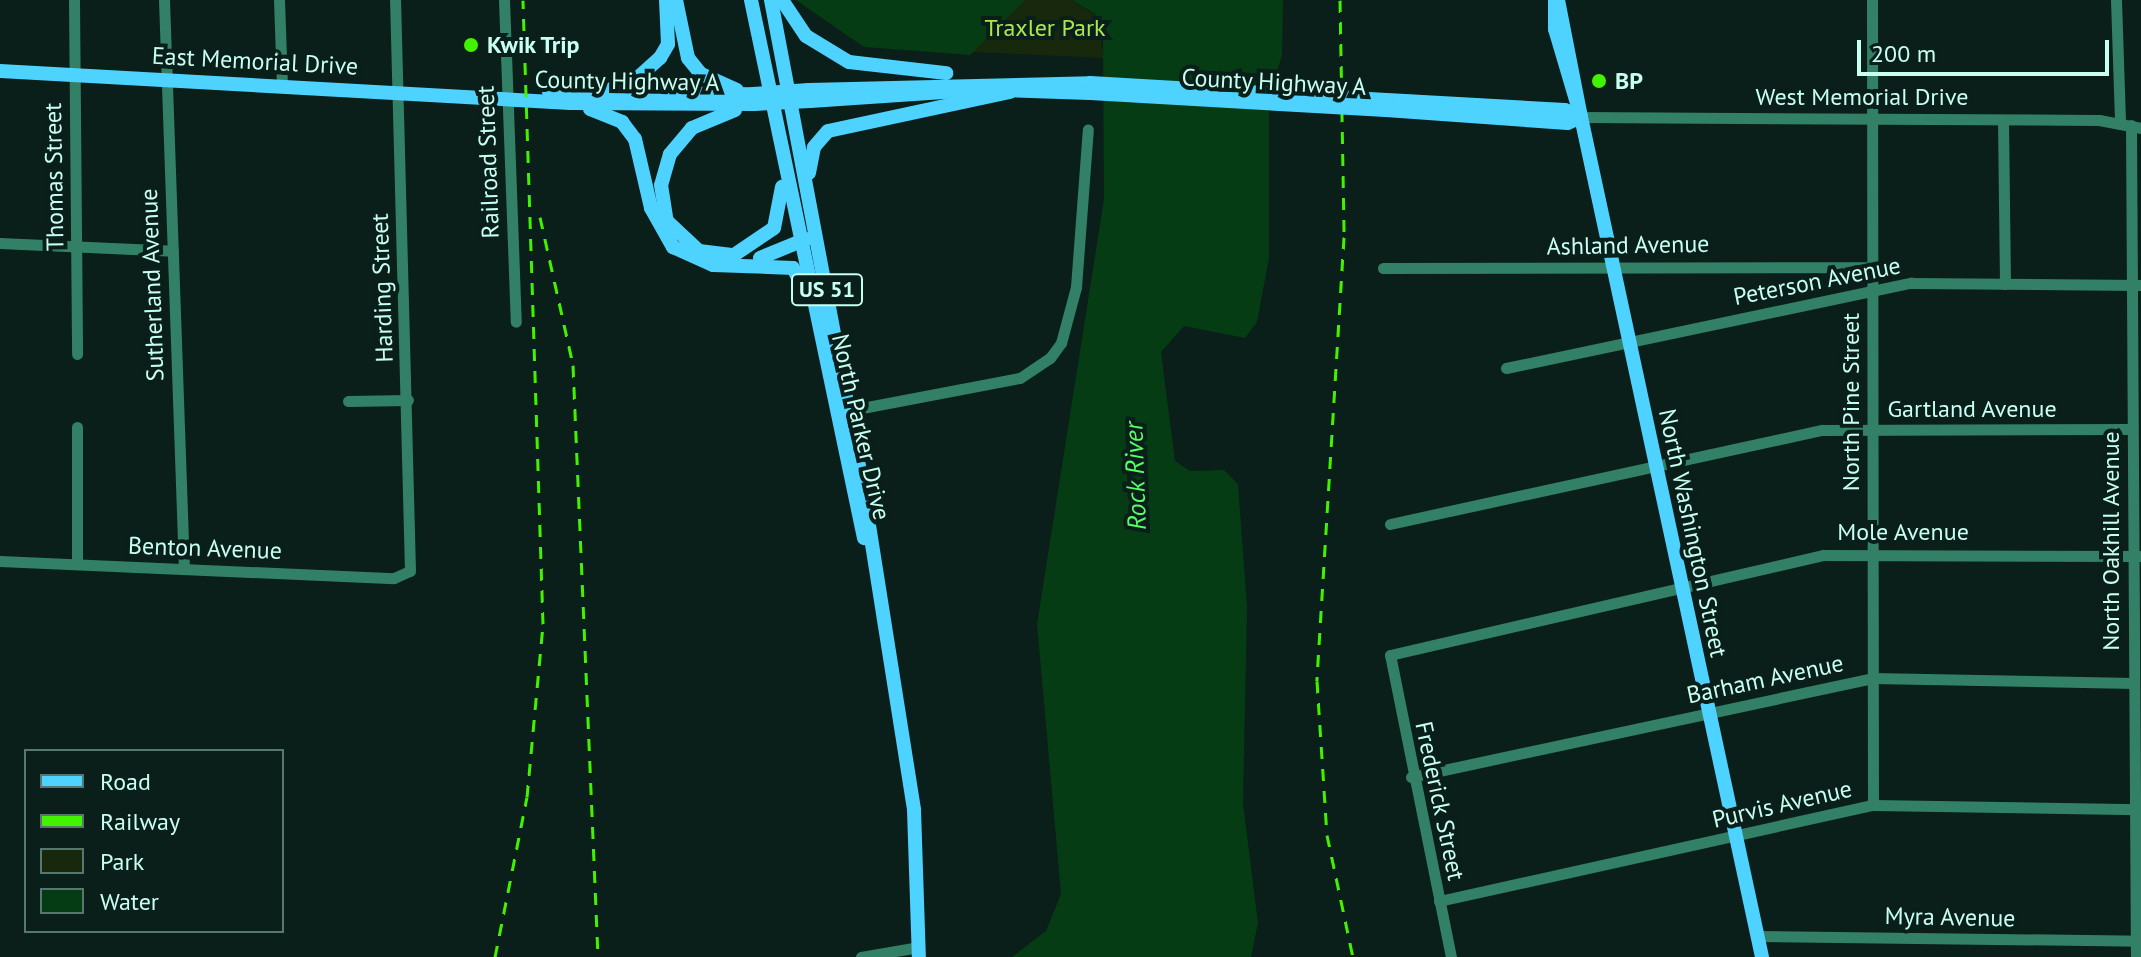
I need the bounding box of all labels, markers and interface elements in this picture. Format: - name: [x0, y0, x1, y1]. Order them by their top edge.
- park label: Traxler Park: [984, 14, 1106, 42]
- scale bar: [1861, 24, 2113, 74]
- place label: Kwik Trip: [487, 31, 581, 59]
- marker: Kwik Trip: [462, 36, 480, 54]
- text: 200 m: [1871, 38, 1936, 69]
- street label: East Memorial Drive: [151, 41, 359, 81]
- street label: County Highway A: [1180, 63, 1368, 101]
- street label: County Highway A: [533, 65, 721, 97]
- place label: BP: [1615, 67, 1643, 95]
- marker: BP: [1590, 72, 1608, 90]
- street label: West Memorial Drive: [1756, 83, 1968, 111]
- street label: Railroad Street: [471, 85, 505, 239]
- street label: Thomas Street: [38, 103, 70, 251]
- street label: Sutherland Avenue: [134, 188, 170, 382]
- street label: Harding Street: [365, 213, 399, 363]
- street label: Ashland Avenue: [1546, 229, 1710, 261]
- street label: Peterson Avenue: [1731, 251, 1903, 311]
- road number: US 51: [791, 272, 863, 308]
- street label: North Pine Street: [1837, 313, 1865, 491]
- street label: North Parker Drive: [826, 331, 896, 523]
- street label: Gartland Avenue: [1887, 395, 2057, 423]
- street label: North Washington Street: [1653, 406, 1733, 660]
- water label: Rock River: [1118, 421, 1152, 531]
- street label: North Oakhill Avenue: [2097, 431, 2125, 651]
- street label: Mole Avenue: [1837, 518, 1969, 546]
- street label: Benton Avenue: [127, 531, 283, 565]
- street label: Barham Avenue: [1684, 648, 1846, 710]
- street label: Frederick Street: [1409, 719, 1471, 883]
- legend: [24, 749, 284, 933]
- text: Road: [100, 766, 151, 797]
- street label: Purvis Avenue: [1709, 774, 1855, 834]
- text: Railway: [100, 806, 180, 837]
- text: Park: [100, 846, 144, 877]
- text: Water: [100, 886, 159, 917]
- street label: Myra Avenue: [1884, 901, 2016, 933]

